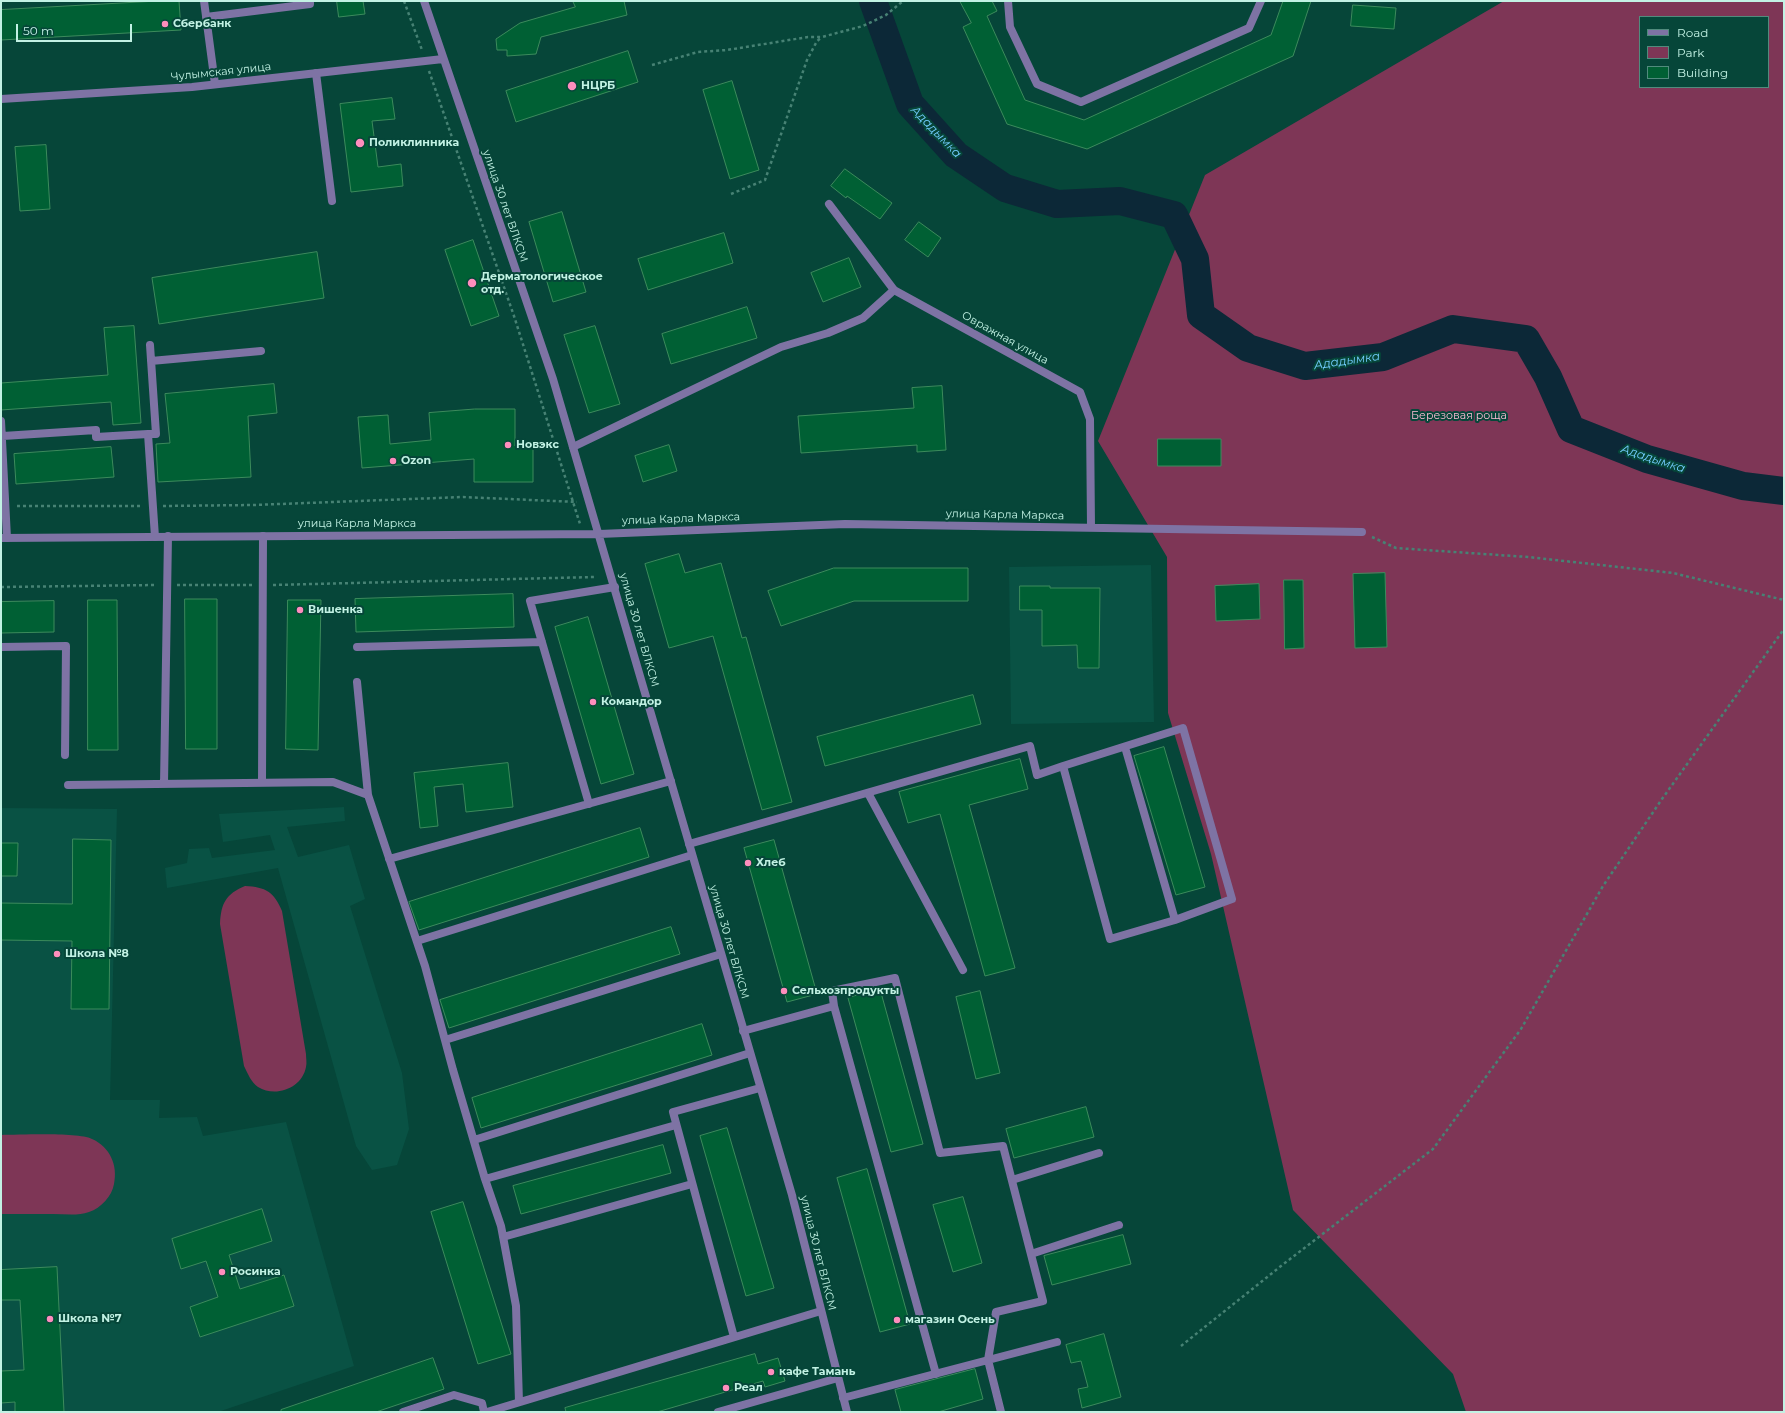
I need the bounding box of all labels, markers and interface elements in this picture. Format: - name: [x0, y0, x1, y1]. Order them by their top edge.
- scale bar: [18, 16, 134, 42]
- legend: [1639, 16, 1769, 88]
- place label: Сбербанк: [173, 17, 231, 31]
- marker: Сбербанк: [160, 19, 170, 29]
- text: 50 m: [23, 23, 54, 38]
- text: Road: [1677, 25, 1708, 40]
- text: Park: [1677, 45, 1704, 60]
- street label: Чулымская улица: [170, 60, 272, 84]
- text: Building: [1677, 65, 1728, 80]
- place label: НЦРБ: [581, 79, 615, 93]
- marker: НЦРБ: [566, 80, 578, 92]
- water label: Ададымка: [908, 103, 964, 161]
- place label: Поликлинника: [369, 136, 459, 150]
- marker: Поликлинника: [354, 137, 366, 149]
- street label: улица 30 лет ВЛКСМ: [480, 148, 530, 264]
- place label: Дерматологическое отд.: [481, 270, 603, 296]
- marker: Дерматологическое отд.: [466, 277, 478, 289]
- street label: Овражная улица: [959, 309, 1051, 367]
- water label: Ададымка: [1313, 349, 1381, 373]
- park label: Березовая роща: [1411, 409, 1507, 423]
- place label: Новэкс: [516, 438, 559, 452]
- marker: Новэкс: [503, 440, 513, 450]
- water label: Ададымка: [1619, 442, 1687, 476]
- place label: Ozon: [401, 454, 431, 468]
- marker: Ozon: [388, 456, 398, 466]
- street label: улица Карла Маркса: [946, 507, 1064, 523]
- street label: улица Карла Маркса: [622, 510, 740, 528]
- street label: улица Карла Маркса: [298, 517, 416, 531]
- street label: улица 30 лет ВЛКСМ: [616, 572, 662, 688]
- place label: Вишенка: [308, 603, 363, 617]
- marker: Вишенка: [295, 605, 305, 615]
- place label: Командор: [601, 695, 662, 709]
- marker: Командор: [588, 697, 598, 707]
- place label: Хлеб: [756, 856, 786, 870]
- marker: Хлеб: [743, 858, 753, 868]
- street label: улица 30 лет ВЛКСМ: [706, 884, 752, 1000]
- place label: Школа №8: [65, 947, 129, 961]
- marker: Школа №8: [52, 949, 62, 959]
- place label: Сельхозпродукты: [792, 984, 899, 998]
- marker: Сельхозпродукты: [779, 986, 789, 996]
- street label: улица 30 лет ВЛКСМ: [797, 1194, 839, 1312]
- place label: Росинка: [230, 1265, 281, 1279]
- marker: Росинка: [217, 1267, 227, 1277]
- place label: Школа №7: [58, 1312, 122, 1326]
- place label: магазин Осень: [905, 1313, 995, 1327]
- marker: Школа №7: [45, 1314, 55, 1324]
- marker: магазин Осень: [892, 1315, 902, 1325]
- place label: кафе Тамань: [779, 1365, 855, 1379]
- marker: кафе Тамань: [766, 1367, 776, 1377]
- place label: Реал: [734, 1381, 763, 1395]
- marker: Реал: [721, 1383, 731, 1393]

